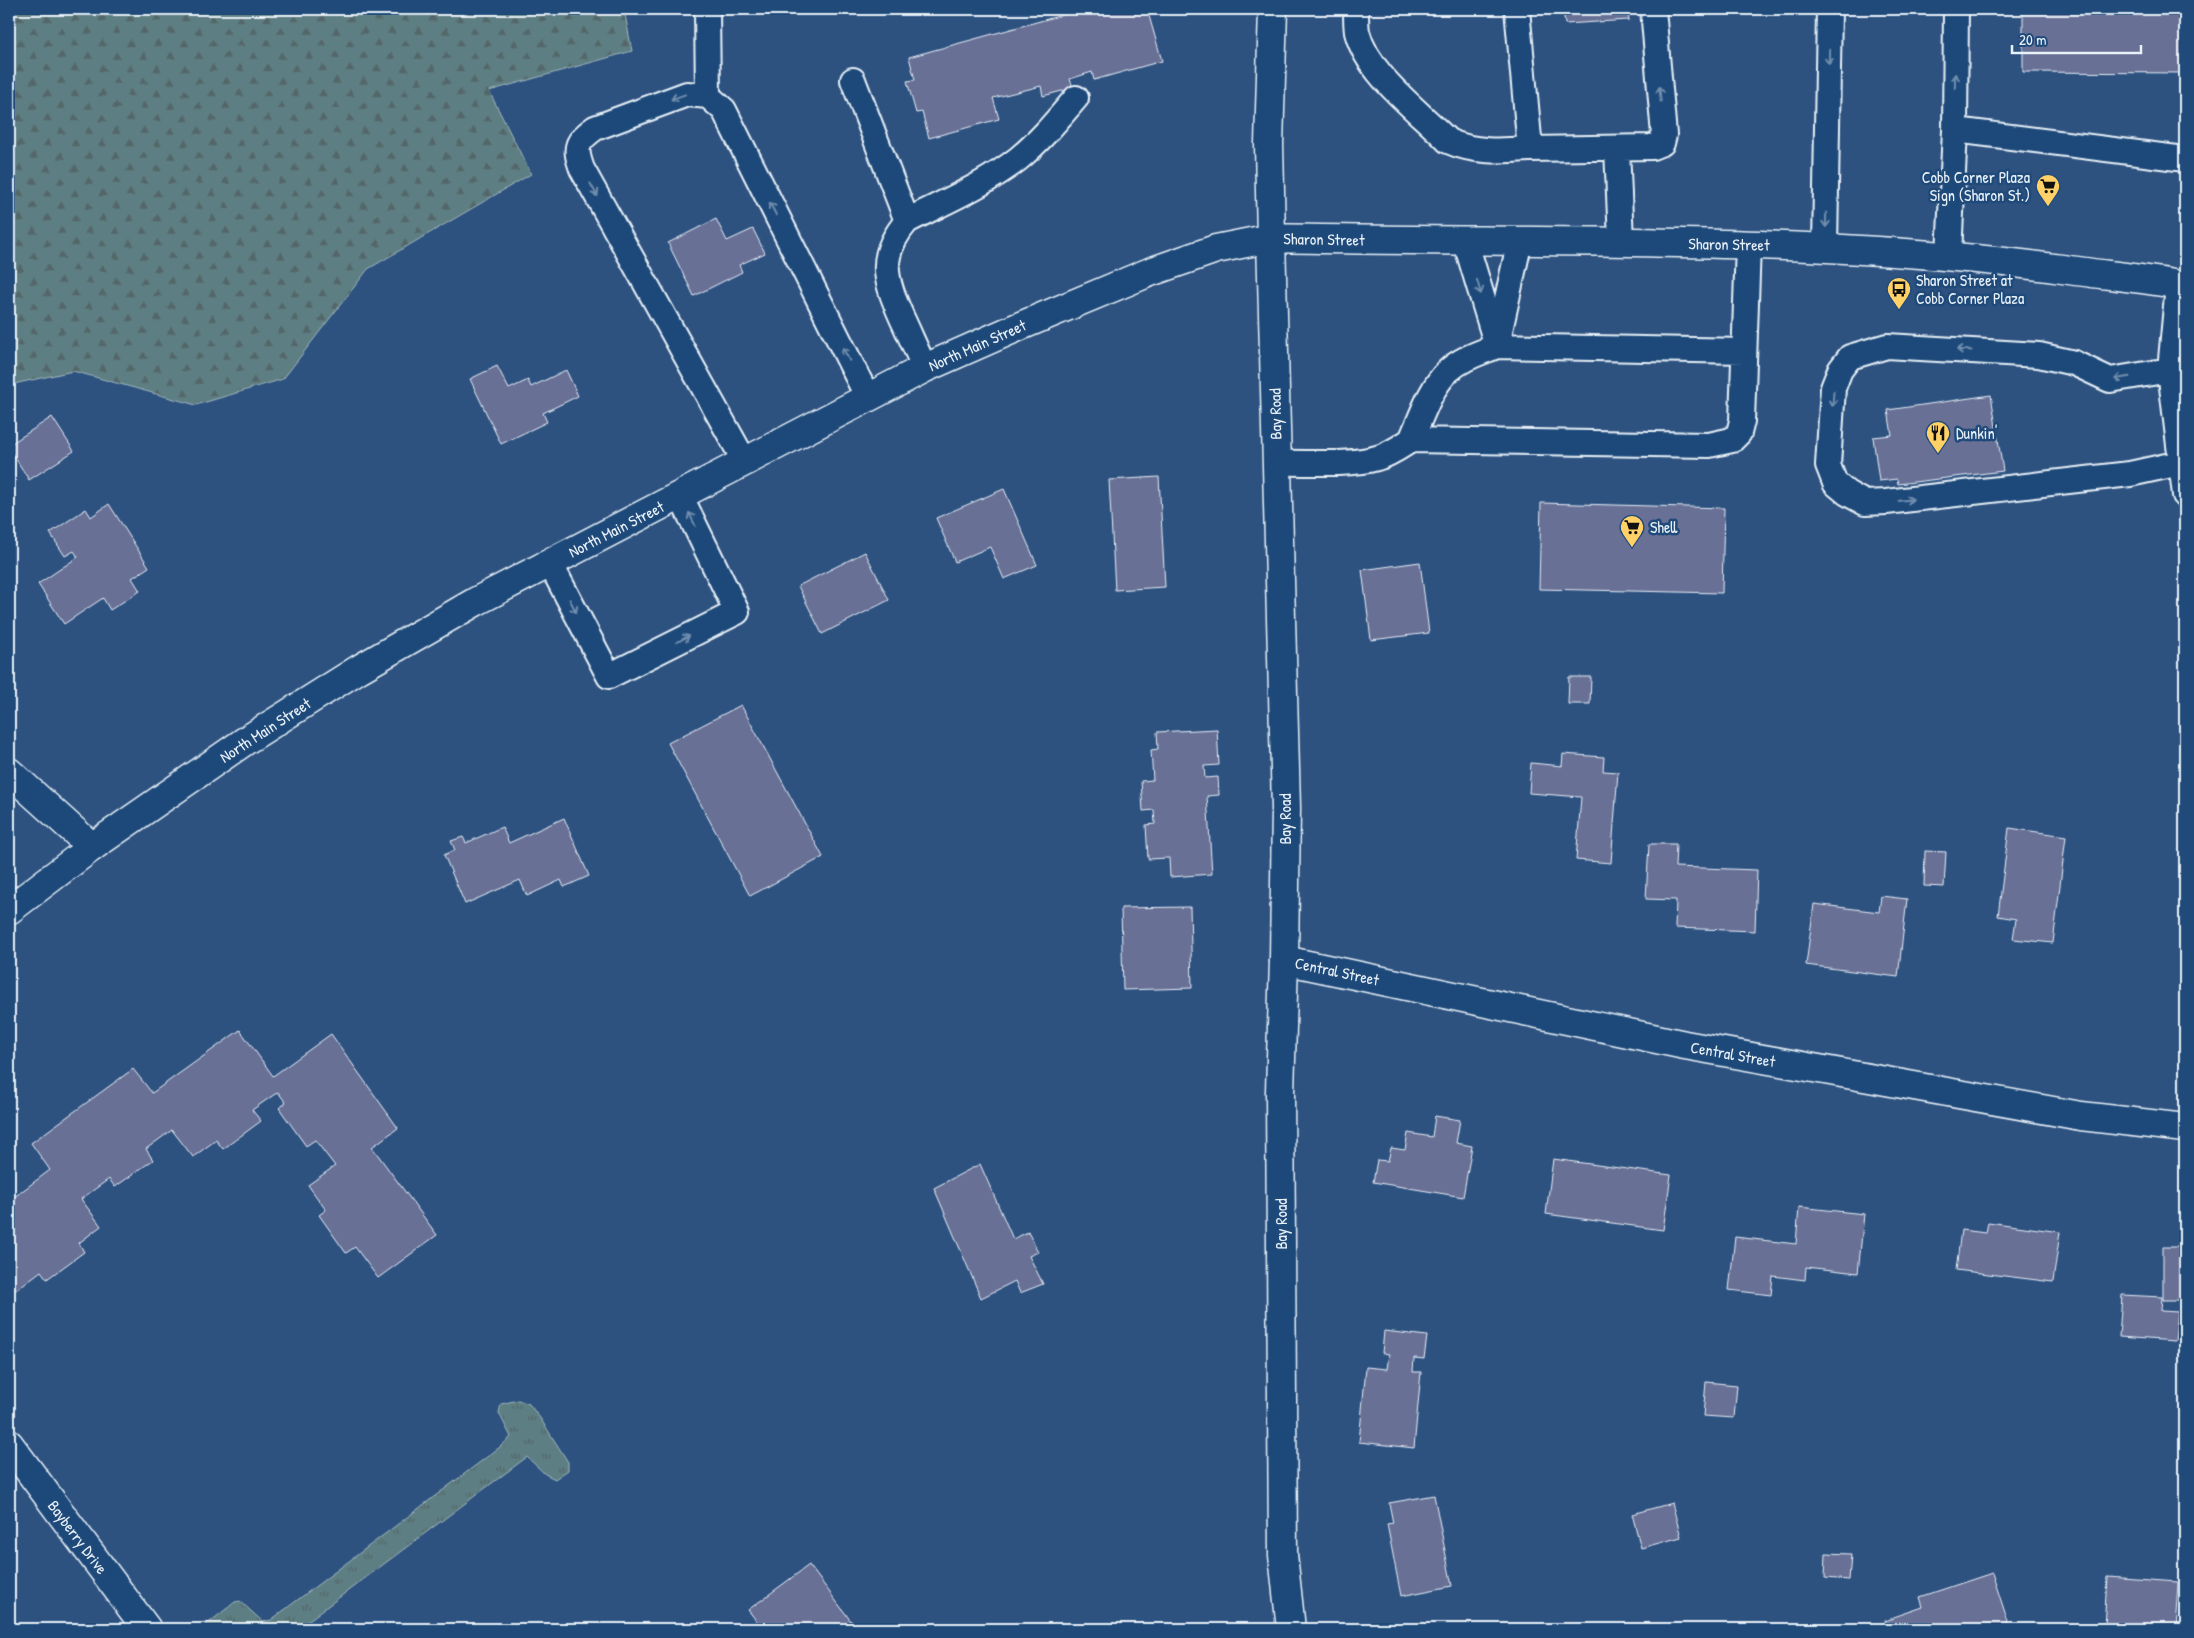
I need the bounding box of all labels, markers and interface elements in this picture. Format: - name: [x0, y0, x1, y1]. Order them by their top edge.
- scale bar: [2012, 22, 2140, 54]
- text: 20 m: [2019, 29, 2046, 50]
- one-way arrow: [1824, 49, 1833, 65]
- one-way arrow: [1950, 74, 1960, 90]
- one-way arrow: [1656, 87, 1665, 103]
- one-way arrow: [671, 93, 687, 102]
- place label: Cobb Corner Plaza Sign (Sharon St.): [1922, 166, 2030, 206]
- supermarket icon: Cobb Corner Plaza Sign (Sharon St.): [2035, 173, 2061, 207]
- one-way arrow: [589, 182, 599, 196]
- one-way arrow: [768, 202, 777, 217]
- one-way arrow: [1821, 212, 1831, 228]
- street label: Sharon Street: [1283, 227, 1365, 251]
- street label: Sharon Street: [1688, 232, 1770, 256]
- place label: Sharon Street at Cobb Corner Plaza: [1916, 269, 2024, 309]
- bus stop icon: Sharon Street at Cobb Corner Plaza: [1886, 276, 1912, 310]
- one-way arrow: [1475, 278, 1485, 294]
- street label: North Main Street: [925, 313, 1030, 376]
- one-way arrow: [1956, 346, 1972, 355]
- one-way arrow: [841, 347, 851, 362]
- one-way arrow: [2114, 373, 2130, 383]
- street label: Bay Road: [1264, 388, 1286, 440]
- one-way arrow: [1828, 391, 1837, 407]
- restaurant icon: Dunkin': [1925, 420, 1951, 454]
- place label: Dunkin': [1956, 422, 1997, 444]
- street label: North Main Street: [564, 495, 668, 563]
- one-way arrow: [1897, 495, 1913, 505]
- one-way arrow: [687, 512, 696, 527]
- supermarket icon: Shell: [1619, 514, 1645, 548]
- place label: Shell: [1650, 516, 1677, 538]
- one-way arrow: [569, 598, 578, 613]
- one-way arrow: [676, 634, 691, 644]
- street label: North Main Street: [215, 692, 315, 768]
- street label: Bay Road: [1274, 793, 1296, 845]
- street label: Central Street: [1293, 951, 1382, 991]
- street label: Central Street: [1689, 1036, 1777, 1072]
- street label: Bay Road: [1270, 1198, 1292, 1250]
- street label: Bayberry Drive: [43, 1496, 113, 1579]

